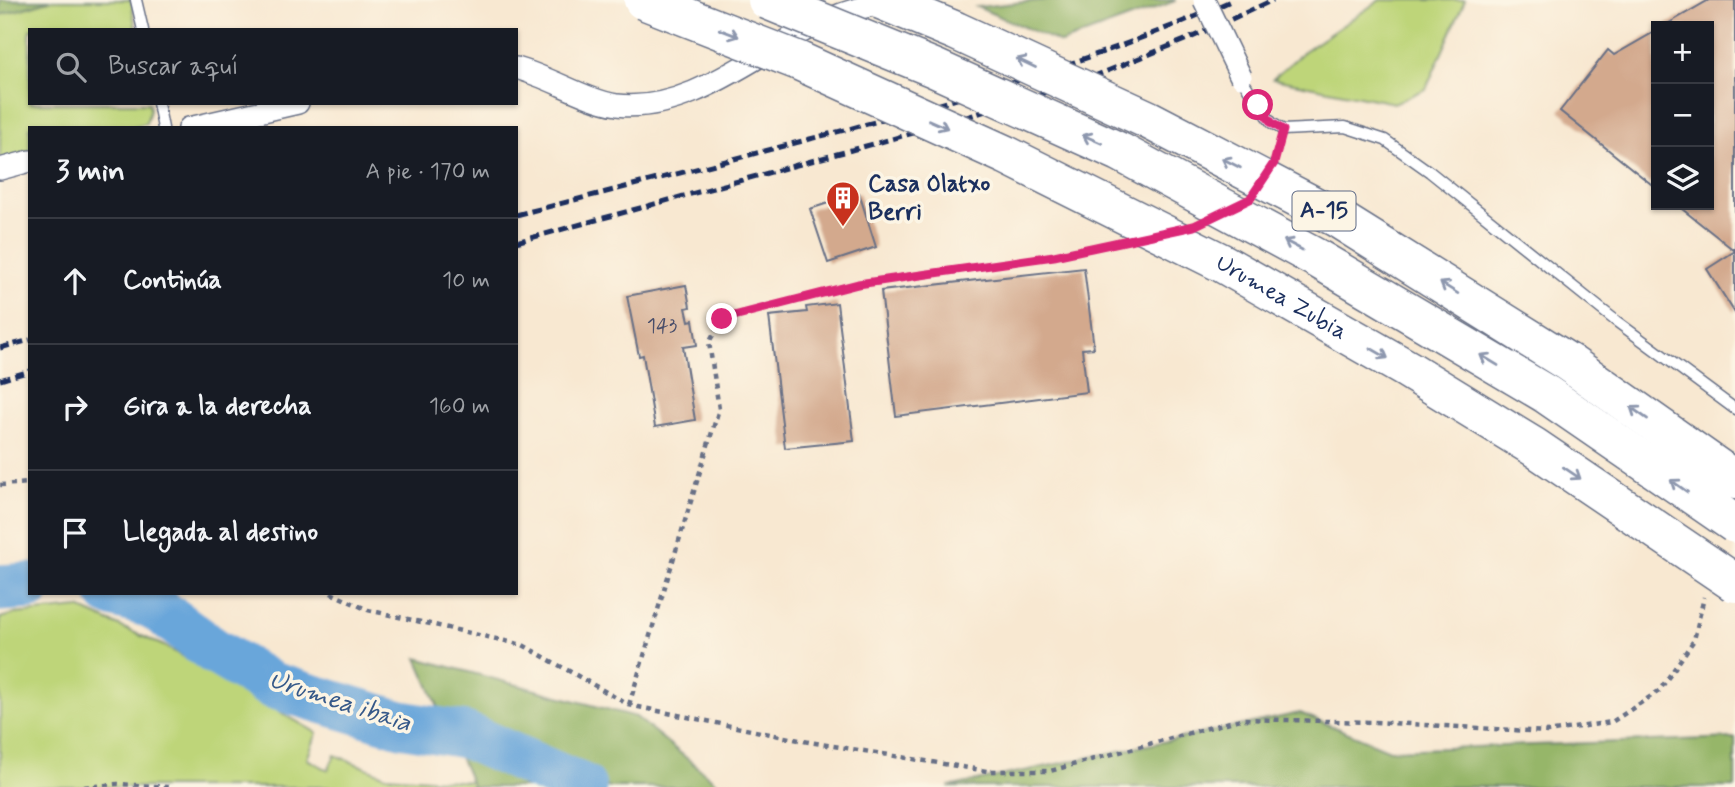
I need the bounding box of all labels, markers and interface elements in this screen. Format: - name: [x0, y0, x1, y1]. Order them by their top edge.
- map controls: [1651, 21, 1714, 210]
- button: +: [1651, 21, 1714, 84]
- search box: [28, 28, 518, 105]
- one-way arrow: [718, 28, 739, 41]
- icon: search: [52, 48, 90, 86]
- text: Buscar aquí: [108, 50, 239, 84]
- one-way arrow: [1016, 56, 1037, 70]
- button: −: [1651, 84, 1714, 147]
- route start: [1242, 89, 1273, 120]
- one-way arrow: [927, 118, 948, 131]
- one-way arrow: [1082, 132, 1103, 145]
- button: layers: [1651, 147, 1714, 210]
- text: 3 min: [56, 152, 125, 191]
- one-way arrow: [1221, 155, 1241, 169]
- text: A pie · 170 m: [365, 157, 490, 187]
- place label: Casa Olatxo Berri: [868, 169, 991, 228]
- building icon: Casa Olatxo Berri: [824, 179, 862, 228]
- road number: A-15: [1292, 192, 1356, 230]
- one-way arrow: [1283, 238, 1304, 251]
- street label: Urumea Zubia: [1210, 247, 1353, 347]
- icon: ahead: [56, 262, 94, 300]
- text: Continúa: [123, 264, 222, 298]
- text: 10 m: [442, 266, 490, 296]
- one-way arrow: [1439, 281, 1459, 295]
- route end: [706, 303, 737, 334]
- house number: 143: [647, 312, 678, 340]
- one-way arrow: [1368, 346, 1388, 360]
- one-way arrow: [1479, 353, 1499, 367]
- icon: right: [56, 388, 94, 426]
- text: Gira a la derecha: [123, 390, 312, 424]
- text: 160 m: [429, 392, 490, 422]
- one-way arrow: [1630, 406, 1649, 420]
- one-way arrow: [1562, 465, 1581, 480]
- one-way arrow: [1670, 479, 1689, 493]
- icon: arrive: [56, 514, 94, 552]
- text: Llegada al destino: [123, 516, 318, 550]
- water label: Urumea ibaia: [265, 663, 415, 741]

